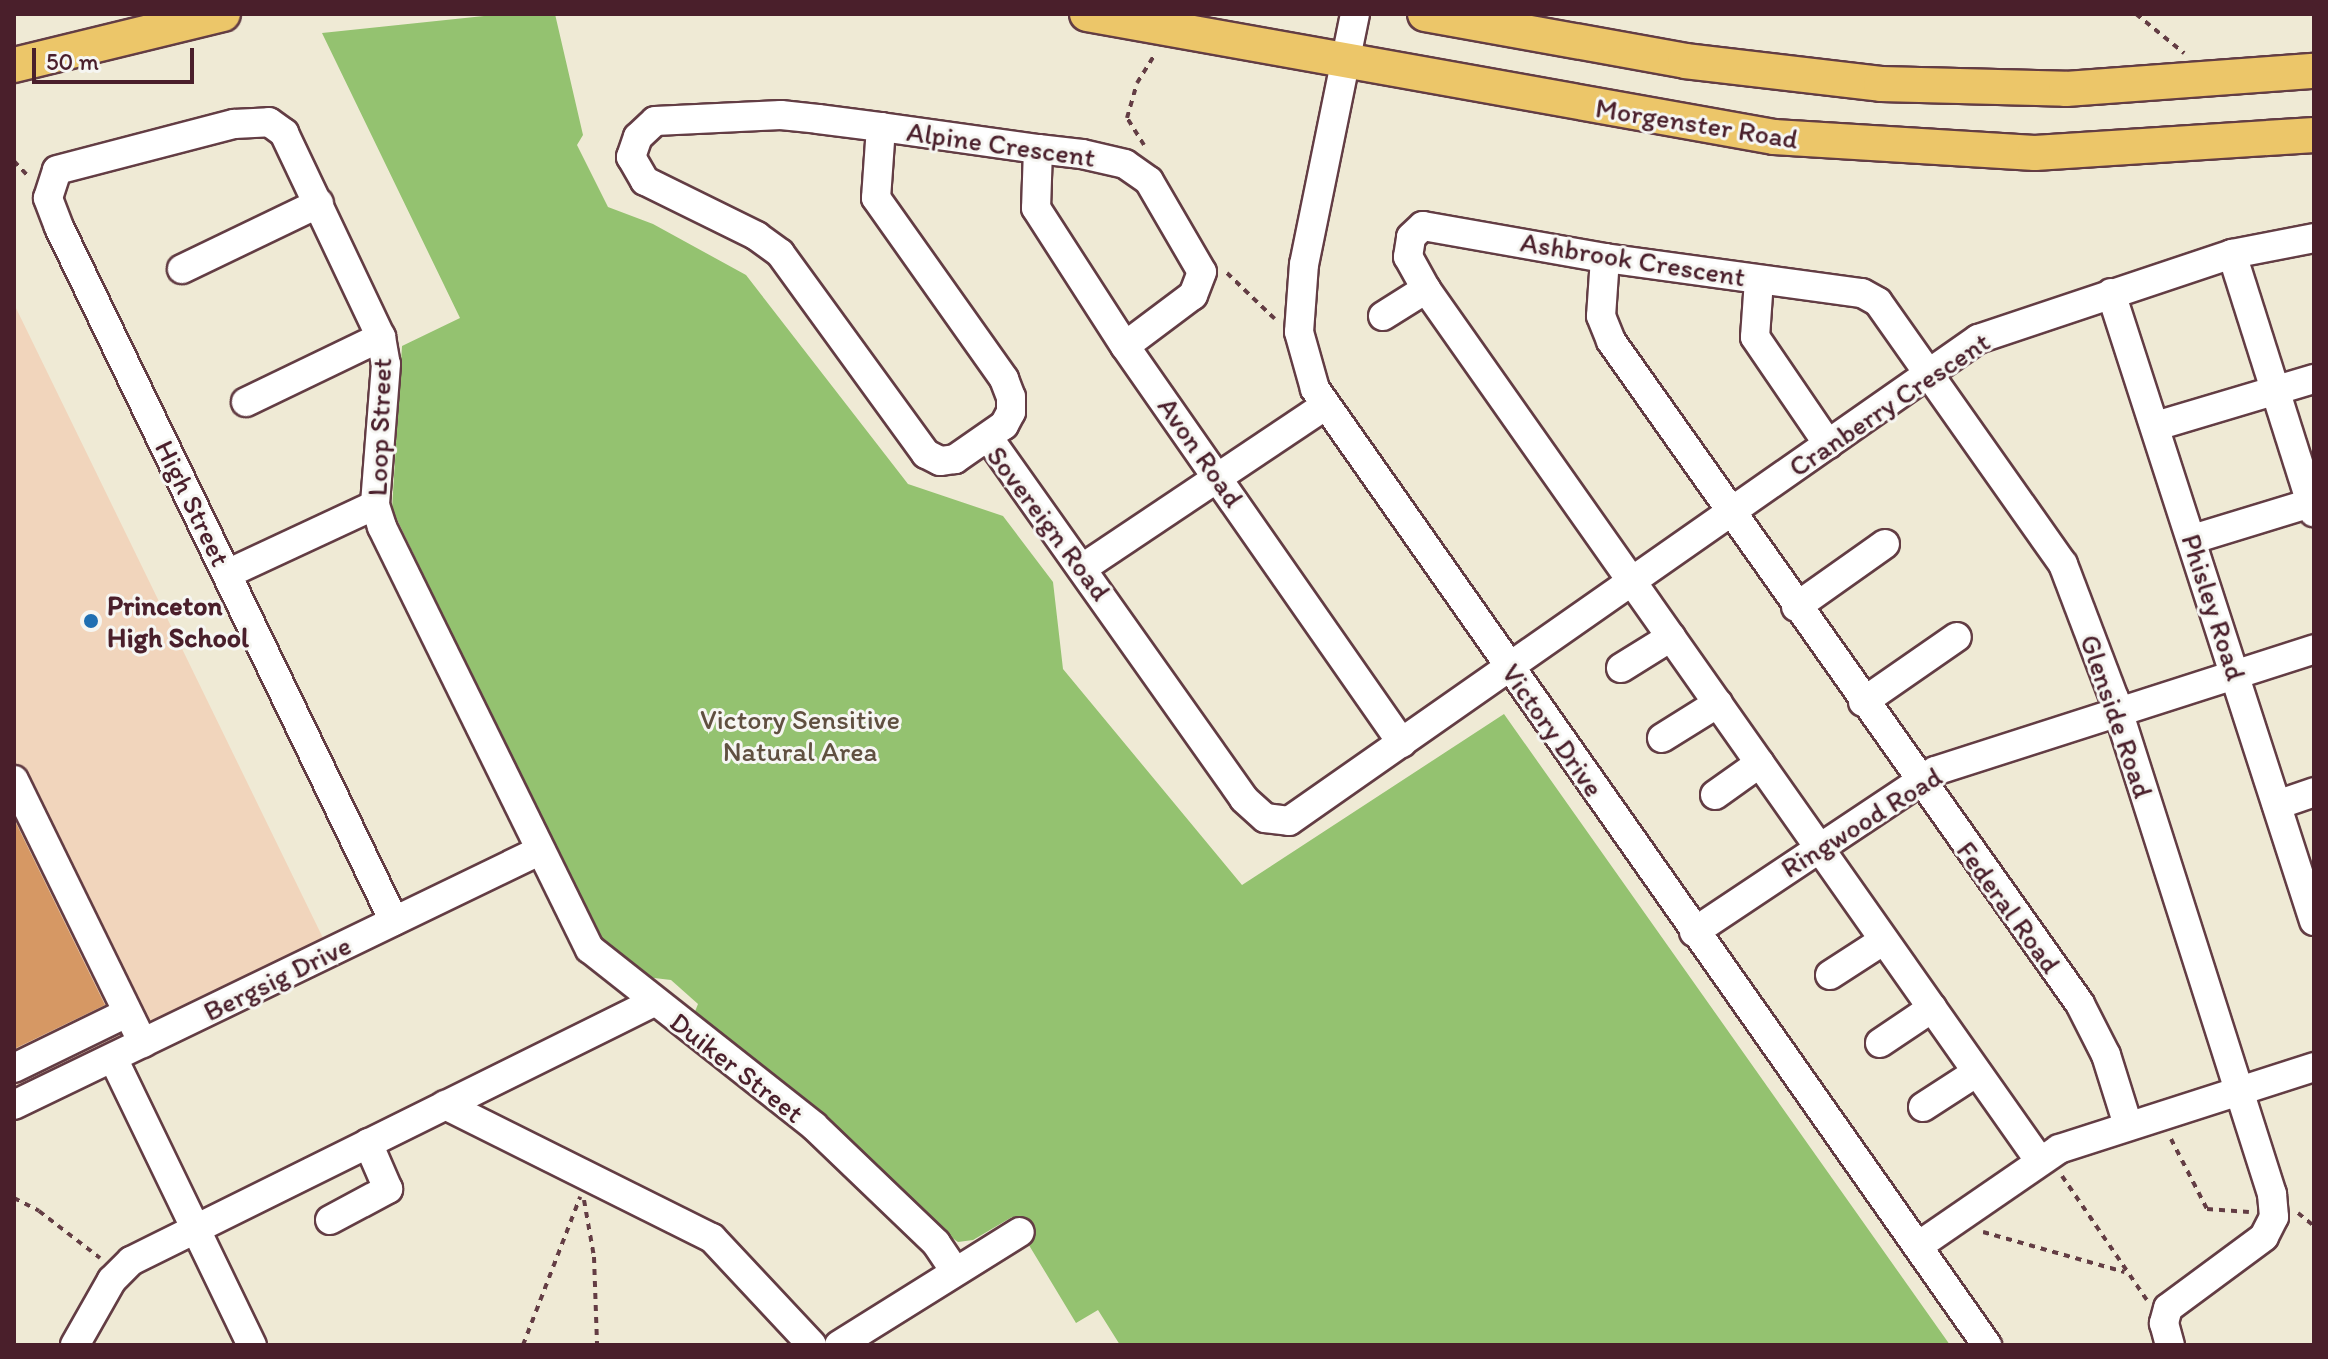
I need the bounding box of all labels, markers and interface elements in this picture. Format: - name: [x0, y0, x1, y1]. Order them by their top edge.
- scale bar: [36, 32, 198, 82]
- text: 50 m: [46, 47, 99, 76]
- street label: Morgenster Road: [1593, 90, 1801, 156]
- street label: Alpine Crescent: [905, 114, 1097, 174]
- street label: Ashbrook Crescent: [1518, 225, 1748, 293]
- street label: Cranberry Crescent: [1782, 324, 1996, 484]
- street label: Loop Street: [360, 358, 398, 496]
- street label: Avon Road: [1151, 391, 1251, 513]
- street label: High Street: [148, 435, 238, 571]
- street label: Sovereign Road: [980, 439, 1118, 607]
- street label: Phisley Road: [2175, 530, 2253, 684]
- place label: Princeton High School: [107, 588, 248, 654]
- marker: Princeton High School: [82, 612, 100, 630]
- street label: Glenside Road: [2073, 630, 2161, 802]
- street label: Victory Drive: [1495, 657, 1611, 803]
- park label: Victory Sensitive Natural Area: [700, 702, 900, 768]
- street label: Ringwood Road: [1774, 759, 1948, 885]
- street label: Federal Road: [1950, 834, 2068, 980]
- street label: Bergsig Drive: [198, 928, 356, 1028]
- street label: Duiker Street: [664, 1005, 810, 1129]

